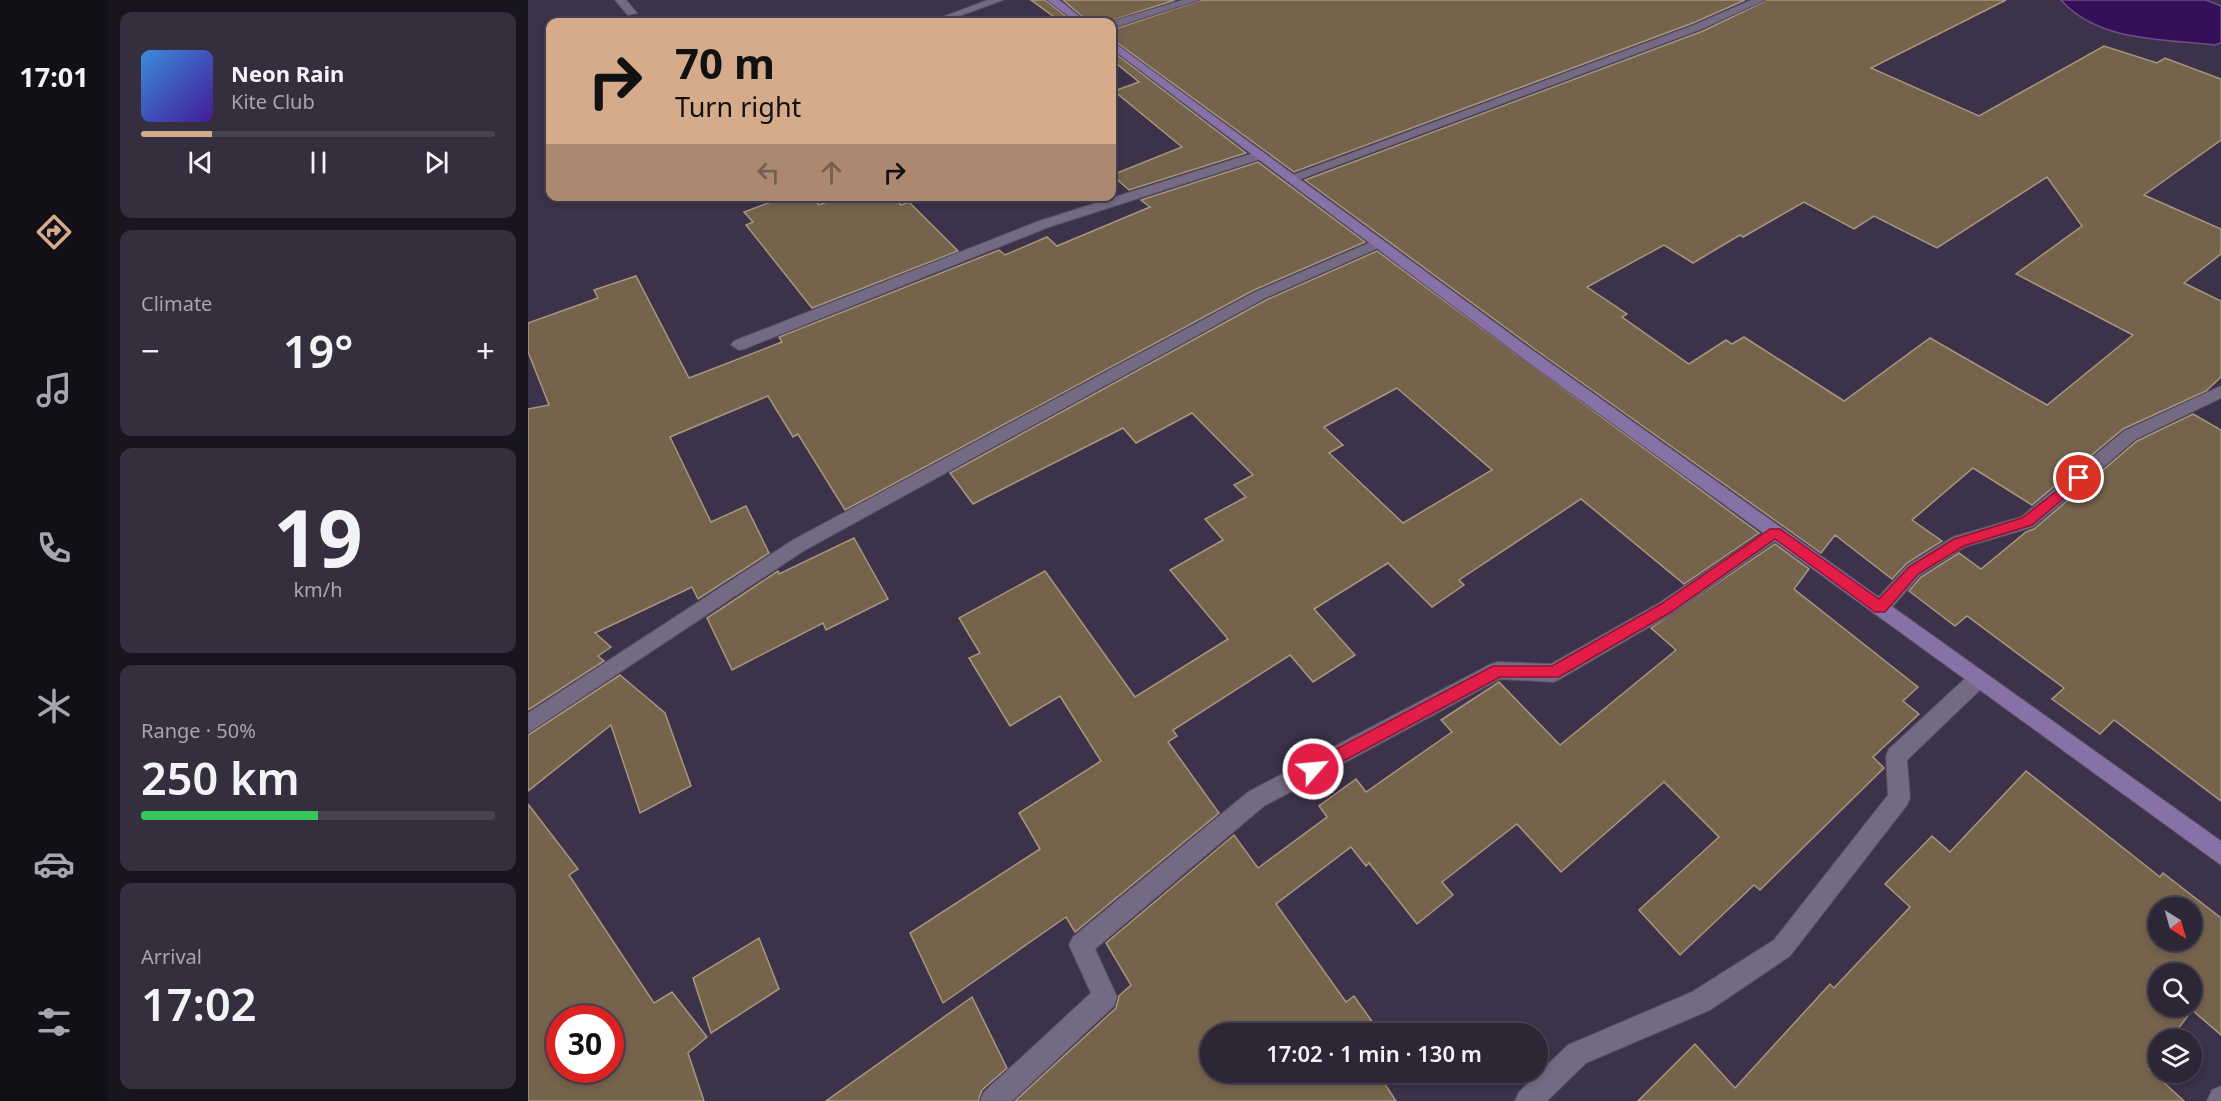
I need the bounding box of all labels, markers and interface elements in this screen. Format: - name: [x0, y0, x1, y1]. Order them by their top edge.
- text: 70 m: [675, 34, 775, 91]
- icon: right: [576, 42, 654, 120]
- text: 17:01: [19, 58, 89, 95]
- text: Neon Rain: [231, 58, 344, 88]
- text: Kite Club: [231, 88, 315, 115]
- text: Turn right: [675, 88, 801, 125]
- icon: previous: [184, 146, 217, 179]
- icon: pause: [302, 146, 335, 179]
- icon: next: [420, 146, 453, 179]
- icon: left: [752, 156, 785, 189]
- icon: ahead: [815, 156, 848, 189]
- icon: right: [878, 156, 911, 189]
- icon: directions: [33, 211, 75, 253]
- text: Climate: [141, 290, 212, 317]
- text: 19°: [283, 320, 353, 381]
- text: −: [141, 328, 160, 373]
- text: +: [476, 328, 495, 373]
- icon: music: [33, 369, 75, 411]
- pin: [2053, 452, 2104, 503]
- icon: arrive: [2062, 461, 2095, 494]
- text: 19: [273, 484, 363, 590]
- icon: phone: [33, 527, 75, 569]
- text: km/h: [293, 576, 343, 603]
- icon: climate: [33, 685, 75, 727]
- text: Range · 50%: [141, 717, 256, 744]
- position arrow: [1281, 737, 1345, 801]
- text: 250 km: [141, 747, 300, 808]
- icon: car: [33, 843, 75, 885]
- north arrow: [2148, 897, 2202, 951]
- map controls: [2148, 897, 2202, 1083]
- text: Arrival: [141, 943, 202, 970]
- button: search: [2148, 963, 2202, 1017]
- text: 17:02: [141, 973, 256, 1034]
- icon: filters: [33, 1001, 75, 1043]
- speed limit sign: 30: [546, 1005, 624, 1083]
- button: layers: [2148, 1029, 2202, 1083]
- text: 17:02 · 1 min · 130 m: [1266, 1038, 1482, 1068]

